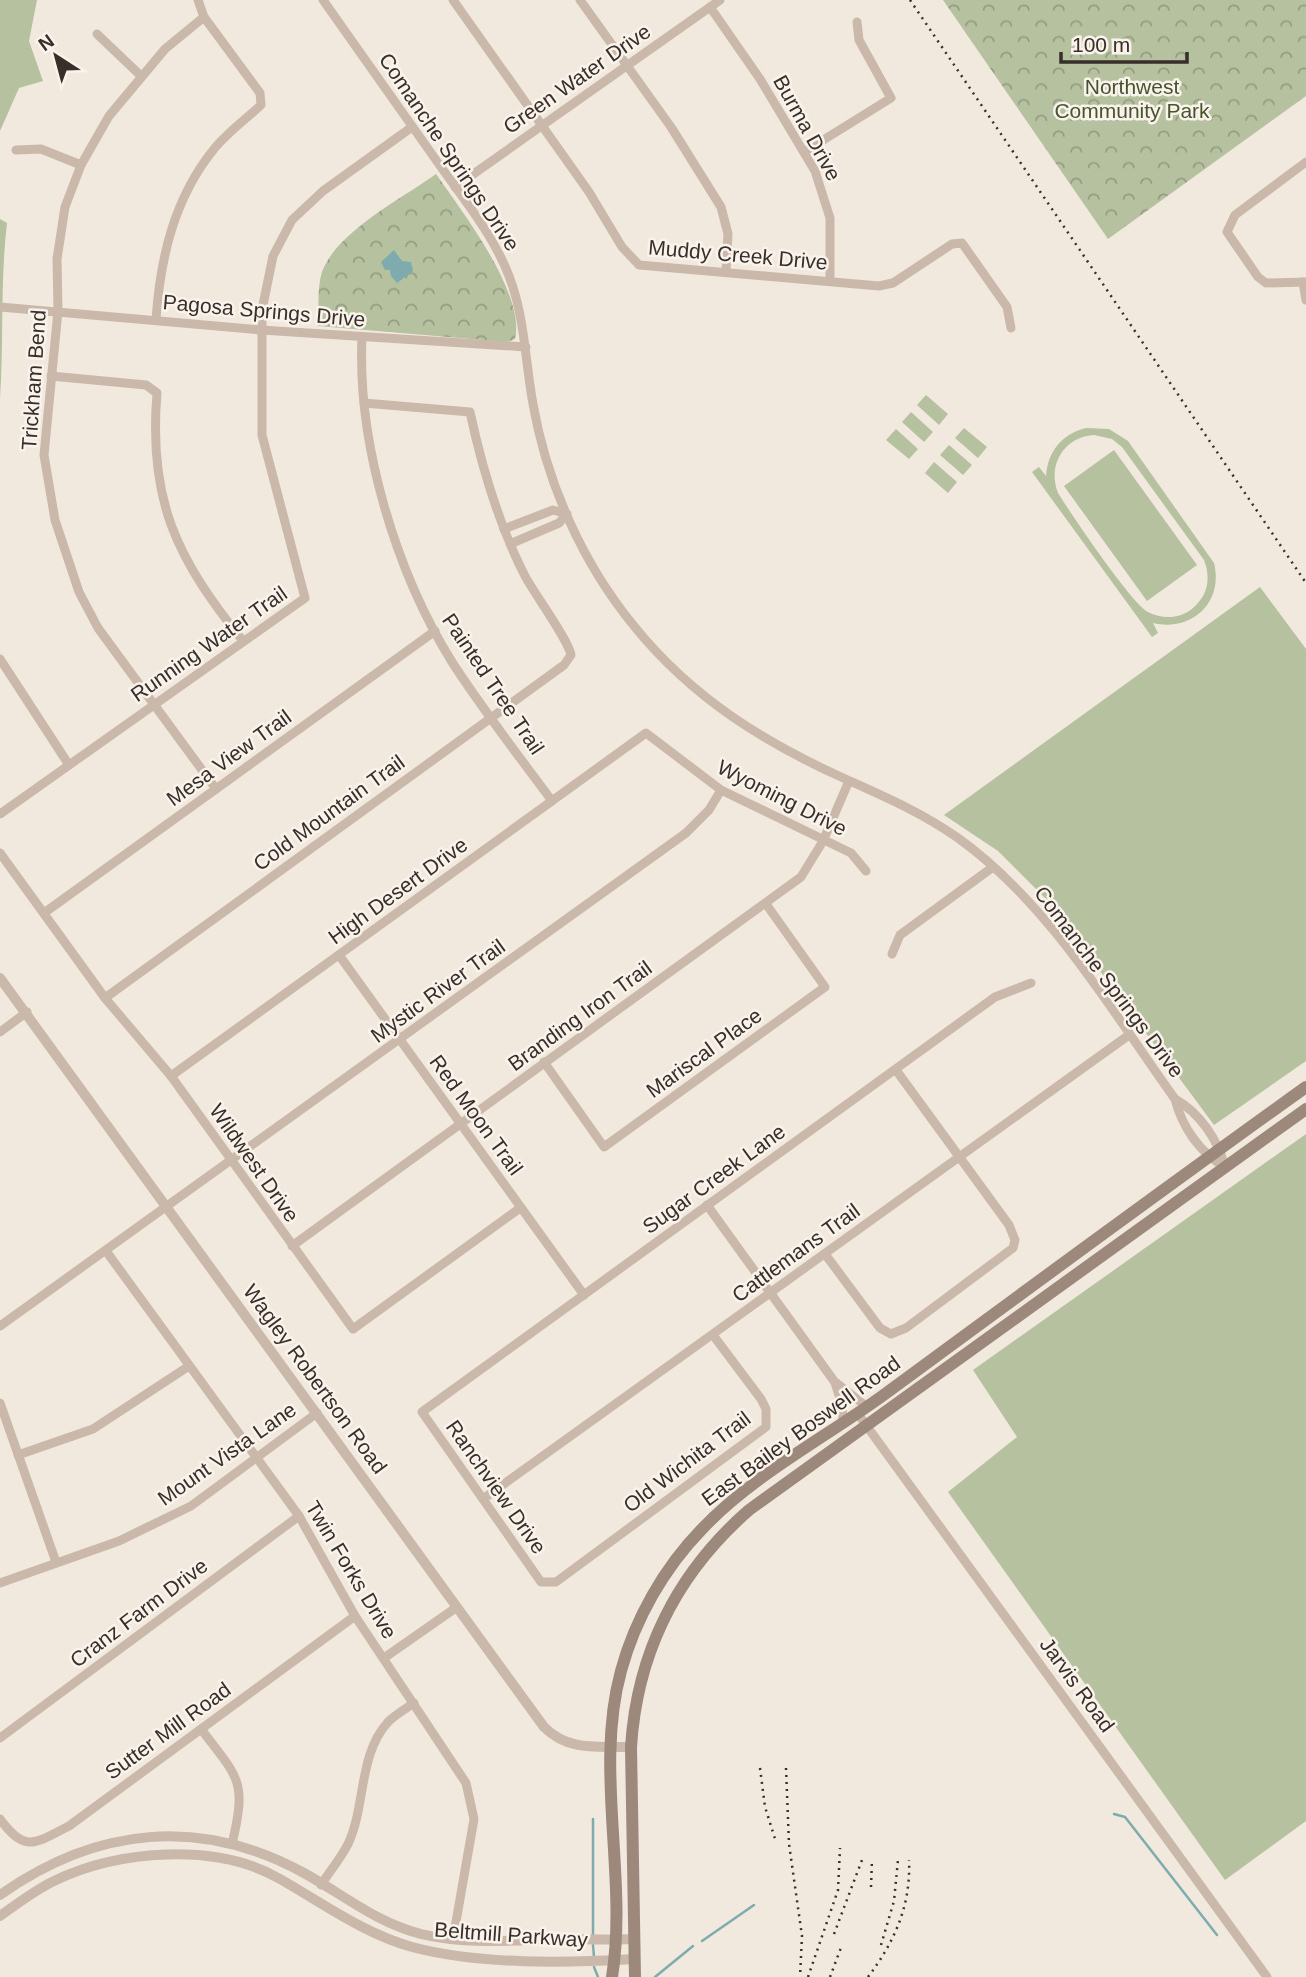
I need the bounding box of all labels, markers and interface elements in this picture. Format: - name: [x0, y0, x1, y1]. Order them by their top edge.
- street label: Green Water Drive: [499, 19, 655, 138]
- north arrow: [21, 21, 91, 91]
- scale bar: [1061, 21, 1187, 65]
- text: N: [35, 30, 58, 55]
- text: 100 m: [1072, 33, 1130, 56]
- street label: Comanche Springs Drive: [375, 49, 524, 255]
- street label: Burma Drive: [769, 71, 846, 184]
- park label: Northwest Community Park: [1054, 75, 1210, 122]
- street label: Muddy Creek Drive: [648, 235, 829, 274]
- street label: Pagosa Springs Drive: [162, 290, 366, 331]
- street label: Trickham Bend: [17, 309, 50, 451]
- street label: Running Water Trail: [126, 581, 291, 706]
- street label: Painted Tree Trail: [438, 609, 549, 758]
- street label: Mesa View Trail: [162, 705, 295, 810]
- street label: Cold Mountain Trail: [249, 750, 409, 875]
- street label: Wyoming Drive: [714, 755, 851, 840]
- street label: High Desert Drive: [324, 833, 472, 949]
- street label: Comanche Springs Drive: [1030, 882, 1189, 1082]
- street label: Mystic River Trail: [366, 934, 509, 1047]
- street label: Branding Iron Trail: [504, 956, 656, 1075]
- street label: Mariscal Place: [642, 1003, 766, 1102]
- street label: Red Moon Trail: [425, 1050, 528, 1179]
- street label: Wildwest Drive: [205, 1099, 304, 1226]
- street label: Sugar Creek Lane: [638, 1119, 789, 1238]
- street label: Cattlemans Trail: [728, 1199, 864, 1306]
- street label: Wagley Robertson Road: [239, 1280, 392, 1478]
- street label: East Bailey Boswell Road: [697, 1351, 904, 1510]
- street label: Mount Vista Lane: [153, 1397, 300, 1510]
- street label: Old Wichita Trail: [619, 1406, 755, 1517]
- street label: Ranchview Drive: [442, 1416, 551, 1558]
- street label: Twin Forks Drive: [301, 1497, 402, 1643]
- street label: Cranz Farm Drive: [66, 1554, 212, 1672]
- street label: Jarvis Road: [1036, 1633, 1119, 1736]
- street label: Sutter Mill Road: [101, 1677, 235, 1784]
- street label: Beltmill Parkway: [433, 1918, 589, 1951]

